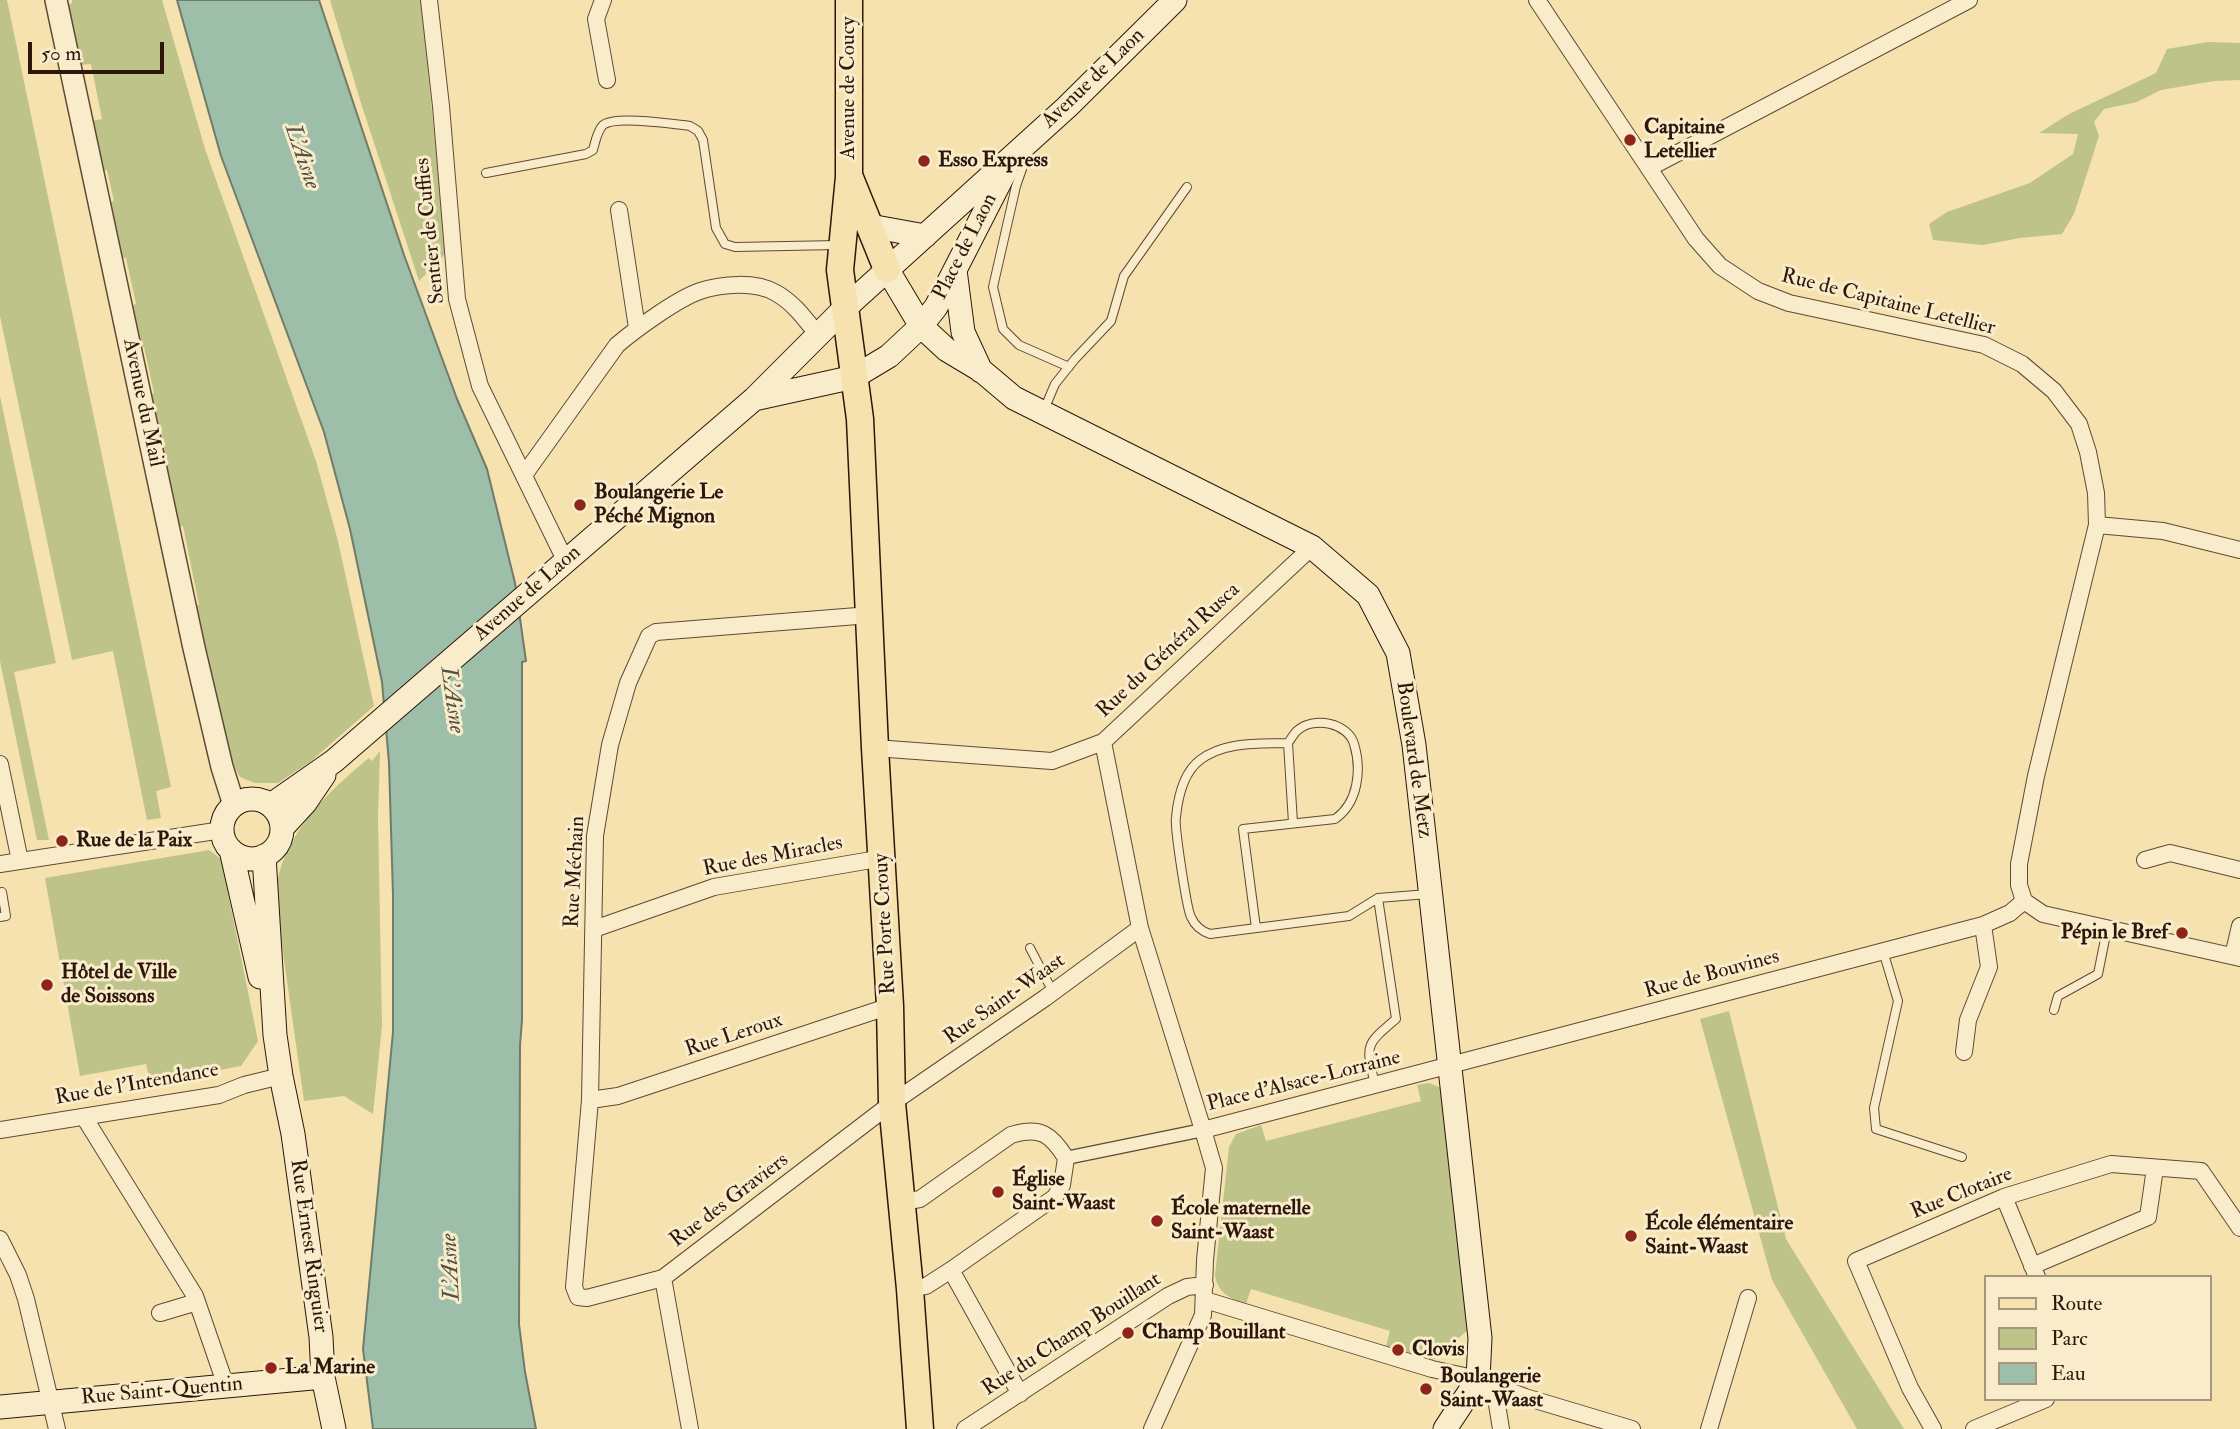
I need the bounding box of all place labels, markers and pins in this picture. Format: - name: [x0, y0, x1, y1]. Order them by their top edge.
- place label: Capitaine Letellier: [1644, 115, 1725, 165]
- marker: Capitaine Letellier: [1622, 132, 1638, 148]
- place label: Esso Express: [938, 148, 1048, 174]
- marker: Esso Express: [916, 153, 932, 169]
- place label: Boulangerie Le Péché Mignon: [594, 480, 723, 530]
- marker: Boulangerie Le Péché Mignon: [572, 497, 588, 513]
- place label: Rue de la Paix: [76, 828, 192, 854]
- marker: Rue de la Paix: [54, 833, 70, 849]
- place label: Pépin le Bref: [2061, 920, 2168, 946]
- marker: Pépin le Bref: [2174, 925, 2190, 941]
- place label: Hôtel de Ville de Soissons: [61, 960, 177, 1010]
- marker: Hôtel de Ville de Soissons: [39, 977, 55, 993]
- place label: Église Saint-Waast: [1012, 1167, 1115, 1217]
- marker: Église Saint-Waast: [990, 1184, 1006, 1200]
- place label: École maternelle Saint-Waast: [1171, 1196, 1310, 1246]
- place label: École élémentaire Saint-Waast: [1645, 1211, 1793, 1261]
- marker: École maternelle Saint-Waast: [1149, 1213, 1165, 1229]
- marker: École élémentaire Saint-Waast: [1623, 1228, 1639, 1244]
- place label: Champ Bouillant: [1142, 1320, 1286, 1346]
- marker: Champ Bouillant: [1120, 1325, 1136, 1341]
- place label: Clovis: [1412, 1337, 1464, 1363]
- marker: Clovis: [1390, 1342, 1406, 1358]
- place label: La Marine: [285, 1355, 375, 1381]
- marker: La Marine: [263, 1360, 279, 1376]
- place label: Boulangerie Saint-Waast: [1440, 1364, 1543, 1414]
- marker: Boulangerie Saint-Waast: [1418, 1381, 1434, 1397]

